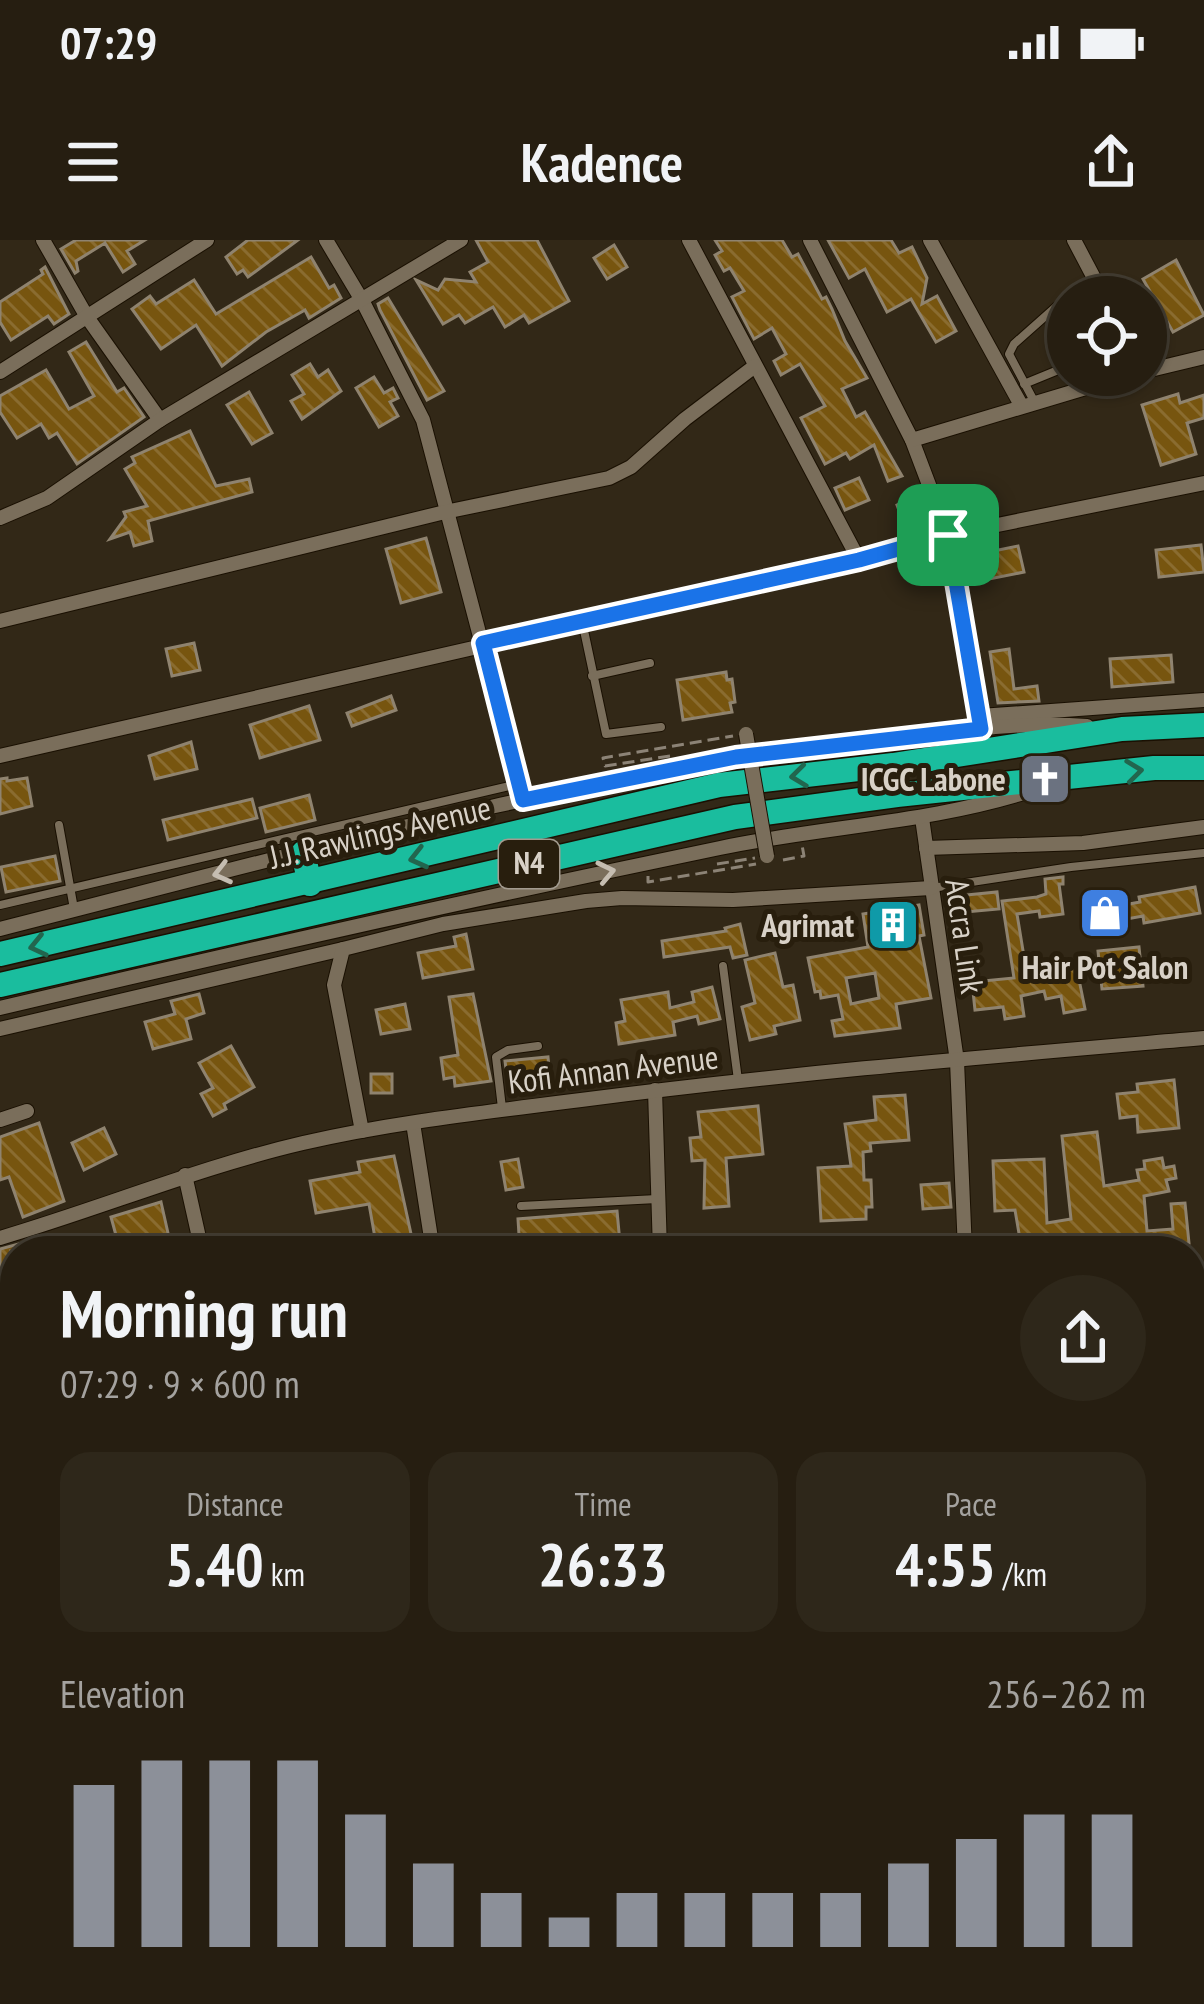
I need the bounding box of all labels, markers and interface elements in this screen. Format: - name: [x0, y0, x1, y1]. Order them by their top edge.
- text: 07:29: [60, 13, 157, 71]
- text: Kadence: [521, 127, 683, 197]
- icon: menu: [60, 129, 126, 195]
- icon: share: [1078, 129, 1144, 195]
- map controls: [1047, 276, 1167, 396]
- button: locate: [1047, 276, 1167, 396]
- pin: [897, 484, 999, 586]
- icon: arrive: [915, 502, 981, 568]
- church icon: ICGC Labone: [1017, 751, 1073, 807]
- place label: ICGC Labone: [861, 757, 1006, 800]
- one-way arrow: [1124, 758, 1144, 784]
- one-way arrow: [789, 762, 808, 788]
- street label: J.J. Rawlings Avenue: [264, 785, 495, 878]
- road number: N4: [499, 840, 559, 888]
- one-way arrow: [408, 844, 428, 869]
- one-way arrow: [213, 859, 233, 884]
- one-way arrow: [595, 860, 615, 885]
- street label: Accra Link: [936, 876, 995, 996]
- shop icon: Hair Pot Salon: [1077, 885, 1133, 941]
- building icon: Agrimat: [865, 897, 921, 953]
- place label: Agrimat: [760, 903, 854, 946]
- one-way arrow: [28, 932, 48, 957]
- place label: Hair Pot Salon: [1022, 945, 1188, 988]
- street label: Kofi Annan Avenue: [505, 1034, 721, 1103]
- text: Morning run: [60, 1270, 348, 1355]
- button: share: [1020, 1275, 1146, 1401]
- text: 07:29 · 9 × 600 m: [60, 1358, 300, 1409]
- text: Distance: [186, 1482, 284, 1525]
- text: Time: [574, 1482, 632, 1525]
- text: Pace: [945, 1482, 997, 1525]
- text: 5.40: [165, 1525, 264, 1603]
- text: 26:33: [538, 1525, 668, 1603]
- text: 4:55: [895, 1525, 996, 1603]
- text: km: [264, 1552, 305, 1595]
- text: /km: [996, 1552, 1047, 1595]
- text: Elevation: [60, 1668, 185, 1719]
- text: 256–262 m: [986, 1668, 1146, 1719]

